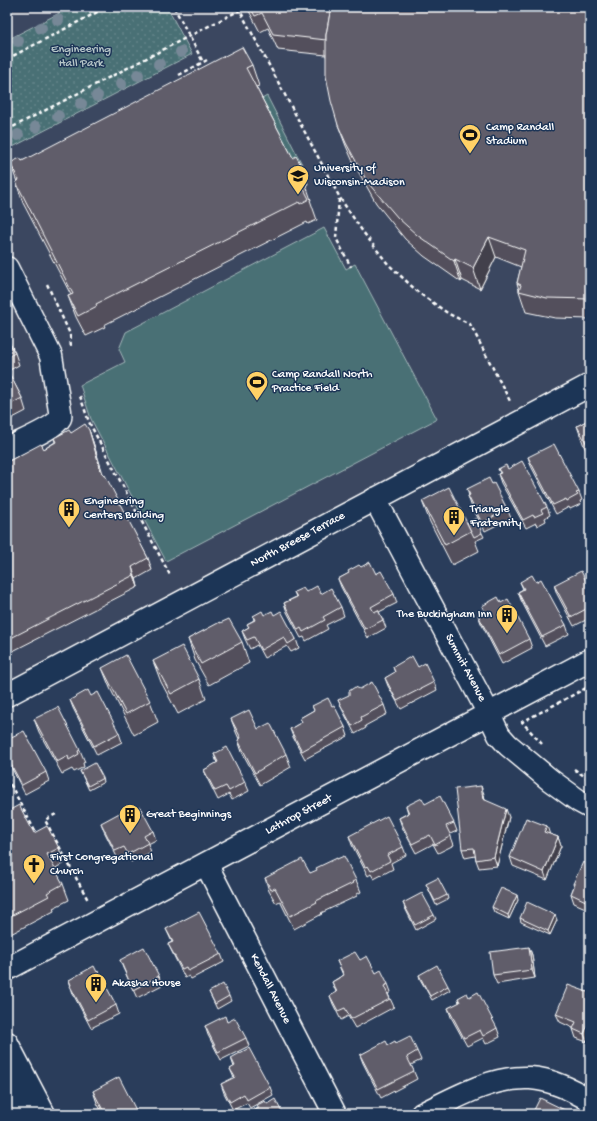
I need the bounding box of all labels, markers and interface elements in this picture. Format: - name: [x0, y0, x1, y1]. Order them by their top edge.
- park label: Engineering Hall Park: [51, 43, 111, 71]
- place label: Camp Randall Stadium: [486, 121, 554, 149]
- sports icon: Camp Randall Stadium: [457, 122, 483, 155]
- place label: University of Wisconsin-Madison: [314, 162, 405, 190]
- school or university icon: University of Wisconsin-Madison: [285, 163, 311, 196]
- place label: Camp Randall North Practice Field: [271, 368, 373, 396]
- sports icon: Camp Randall North Practice Field: [244, 369, 270, 402]
- place label: Engineering Centers Building: [84, 495, 164, 523]
- building icon: Engineering Centers Building: [56, 496, 82, 529]
- place label: Triangle Fraternity: [469, 503, 522, 531]
- building icon: Triangle Fraternity: [441, 504, 467, 537]
- street label: North Breese Terrace: [248, 509, 348, 571]
- building icon: The Buckingham Inn: [494, 602, 520, 635]
- place label: The Buckingham Inn: [396, 608, 492, 622]
- street label: Summit Avenue: [441, 632, 489, 705]
- street label: Lathrop Street: [263, 791, 336, 838]
- building icon: Great Beginnings: [117, 802, 143, 835]
- place label: Great Beginnings: [146, 808, 232, 822]
- place label: First Congregational Church: [49, 851, 153, 879]
- church icon: First Congregational Church: [21, 852, 47, 885]
- street label: Kendall Avenue: [246, 952, 294, 1027]
- building icon: Akasha House: [83, 971, 109, 1004]
- place label: Akasha House: [112, 977, 182, 991]

